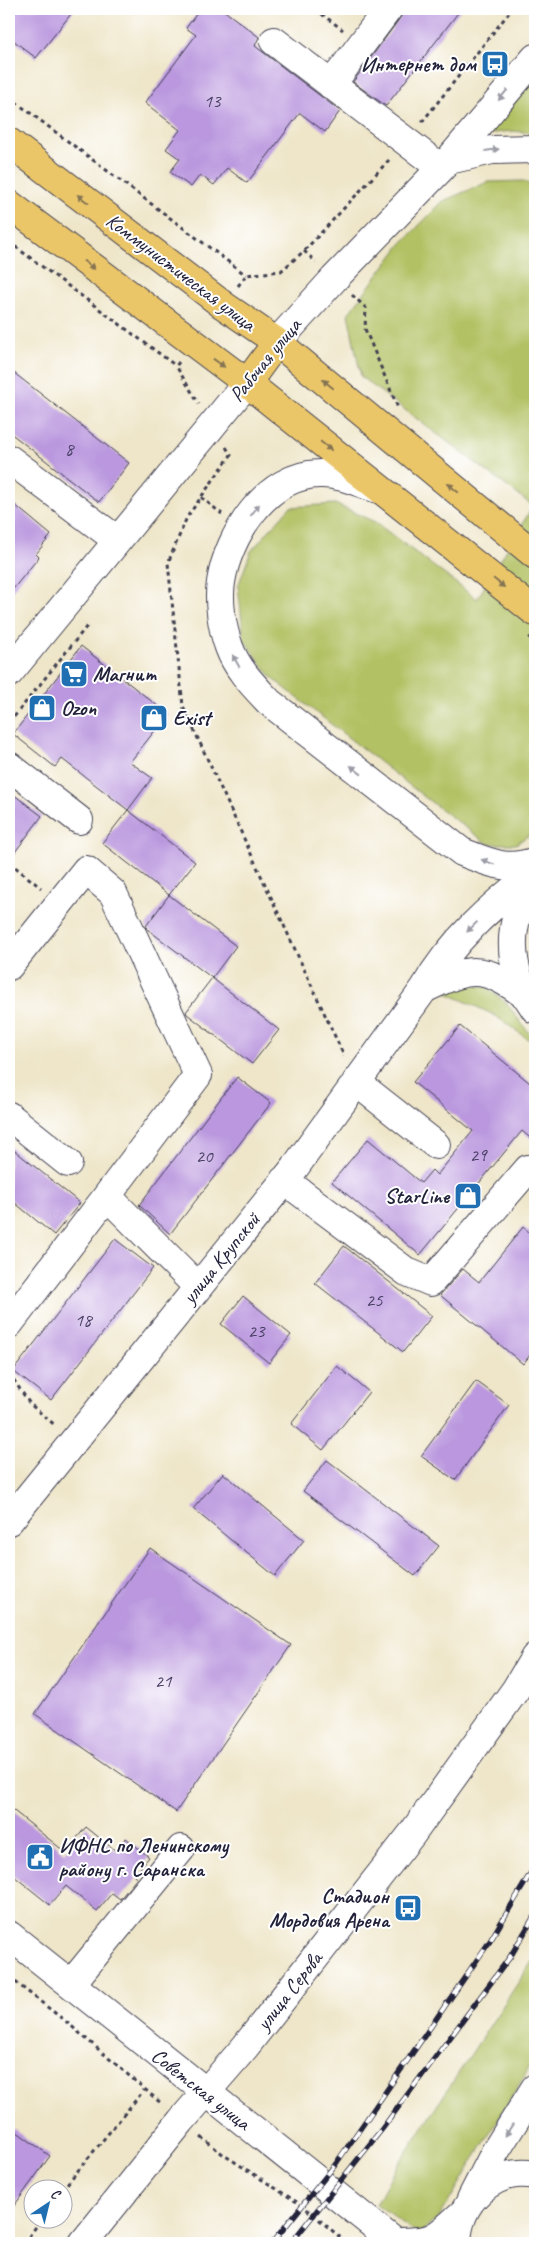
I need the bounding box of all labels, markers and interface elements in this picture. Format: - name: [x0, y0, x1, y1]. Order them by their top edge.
- bus stop icon: Интернет дом: [480, 49, 510, 79]
- place label: Интернет дом: [361, 51, 478, 77]
- house number: 13: [203, 89, 222, 113]
- one-way arrow: [498, 89, 509, 102]
- one-way arrow: [484, 146, 500, 154]
- one-way arrow: [77, 193, 90, 204]
- street label: Коммунистическая улица: [101, 207, 262, 338]
- one-way arrow: [82, 260, 96, 270]
- street label: Рабочая улица: [223, 311, 308, 407]
- one-way arrow: [212, 358, 226, 368]
- one-way arrow: [322, 379, 335, 390]
- house number: 8: [65, 437, 76, 461]
- one-way arrow: [319, 440, 332, 451]
- one-way arrow: [447, 482, 460, 493]
- one-way arrow: [250, 503, 260, 517]
- one-way arrow: [492, 578, 505, 589]
- one-way arrow: [232, 654, 241, 668]
- supermarket icon: Магнит: [59, 659, 89, 689]
- place label: Магнит: [93, 661, 158, 687]
- shop icon: Ozon: [27, 693, 57, 723]
- place label: Ozon: [61, 695, 96, 721]
- shop icon: Exist: [139, 703, 169, 733]
- place label: Exist: [173, 705, 213, 731]
- one-way arrow: [350, 764, 363, 775]
- one-way arrow: [480, 858, 495, 866]
- one-way arrow: [466, 921, 478, 933]
- house number: 29: [469, 1143, 488, 1167]
- house number: 20: [195, 1144, 214, 1168]
- shop icon: StarLine: [453, 1181, 483, 1211]
- place label: StarLine: [385, 1183, 451, 1209]
- street label: улица Крупской: [175, 1206, 267, 1311]
- house number: 25: [365, 1288, 384, 1312]
- house number: 18: [74, 1308, 94, 1332]
- house number: 23: [247, 1319, 266, 1343]
- house number: 21: [154, 1669, 173, 1693]
- place label: ИФНС по Ленинскому району г. Саранска: [59, 1832, 230, 1883]
- public building icon: ИФНС по Ленинскому району г. Саранска: [25, 1842, 55, 1872]
- place label: Стадион Мордовия Арена: [269, 1883, 391, 1933]
- bus stop icon: Стадион Мордовия Арена: [393, 1893, 423, 1923]
- street label: улица Серова: [249, 1945, 329, 2037]
- street label: Советская улица: [146, 2042, 257, 2137]
- one-way arrow: [505, 2123, 514, 2136]
- north arrow: [22, 2180, 72, 2230]
- text: С: [47, 2185, 65, 2204]

